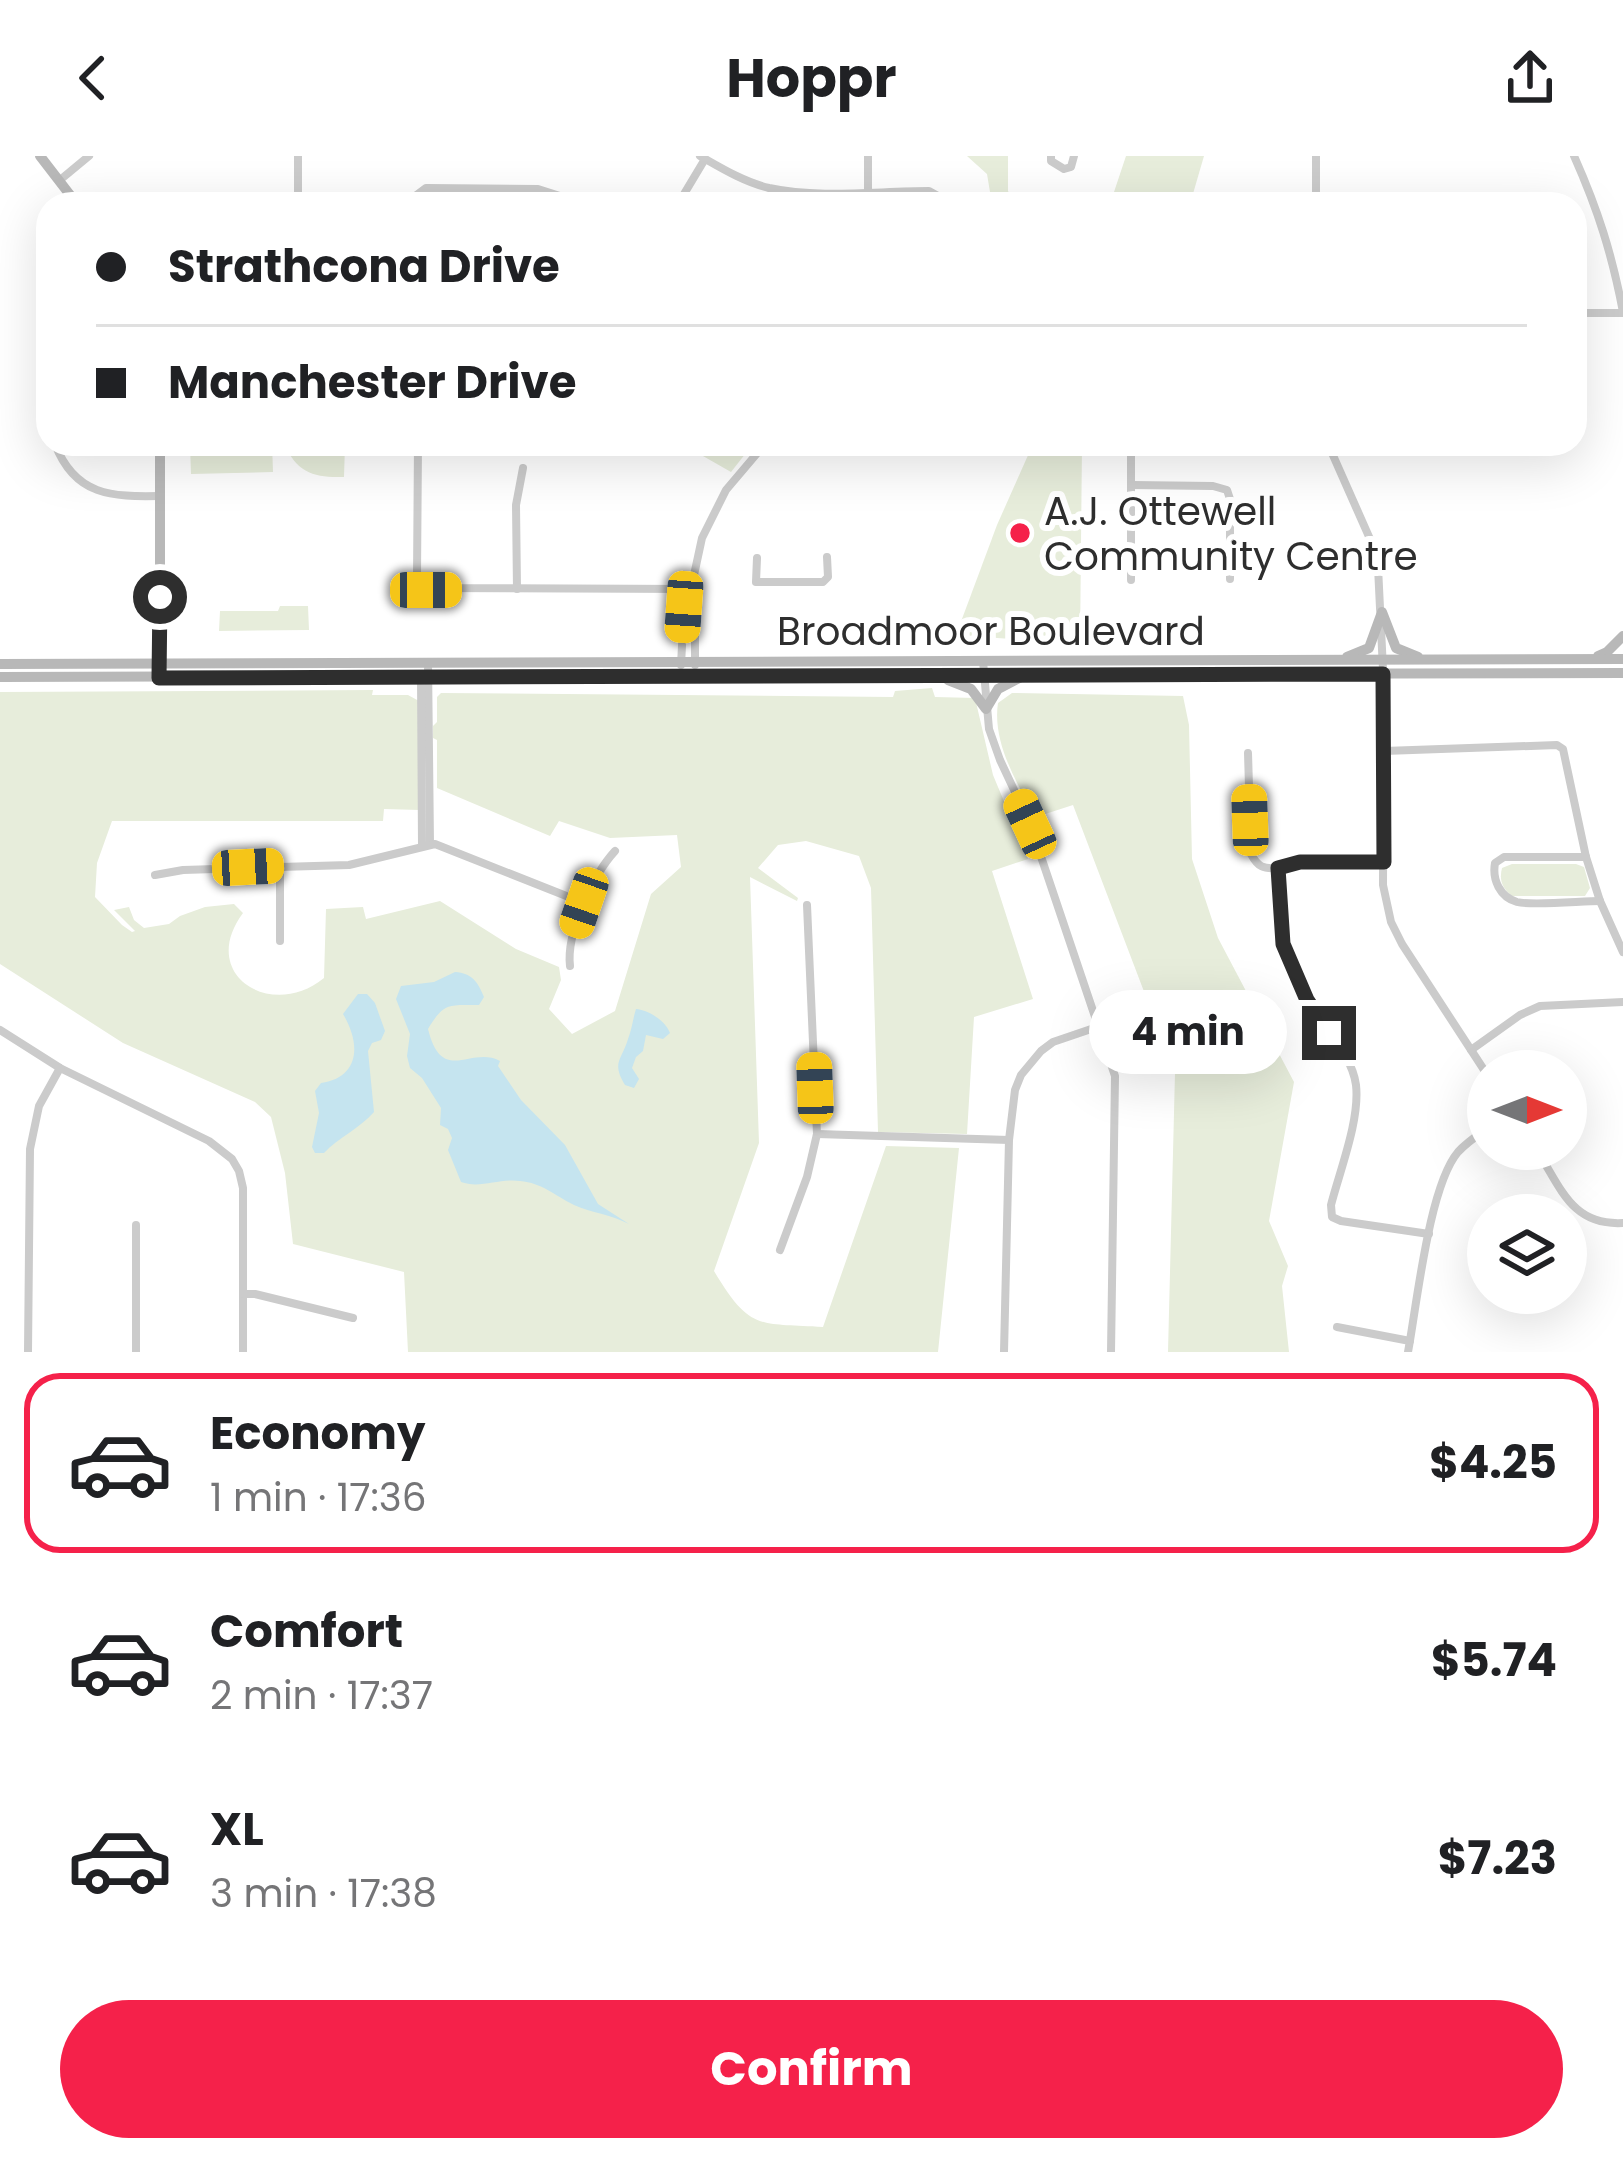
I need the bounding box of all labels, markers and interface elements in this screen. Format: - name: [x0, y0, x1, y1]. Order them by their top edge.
- text: Hoppr: [726, 40, 897, 116]
- icon: back: [60, 45, 126, 111]
- icon: share: [1497, 45, 1563, 111]
- text: Strathcona Drive: [168, 235, 560, 298]
- text: Manchester Drive: [168, 351, 577, 414]
- place label: A.J. Ottewell Community Centre: [1044, 484, 1418, 584]
- marker: A.J. Ottewell Community Centre: [1007, 520, 1033, 546]
- route start: [133, 570, 187, 624]
- car: [664, 570, 704, 644]
- car: [390, 572, 462, 608]
- street label: Broadmoor Boulevard: [777, 604, 1205, 659]
- car: [1231, 783, 1269, 857]
- car: [998, 784, 1062, 864]
- car: [211, 847, 285, 887]
- car: [555, 863, 613, 943]
- callout: 4 min: [1089, 991, 1287, 1075]
- text: 4 min: [1131, 1004, 1245, 1059]
- route end: [1302, 1006, 1356, 1060]
- north arrow: [1467, 1050, 1587, 1170]
- map controls: [1467, 1050, 1587, 1314]
- car: [796, 1051, 834, 1125]
- button: layers: [1467, 1194, 1587, 1314]
- text: Economy: [210, 1402, 425, 1465]
- icon: car: [66, 1409, 174, 1517]
- text: $4.25: [1429, 1431, 1557, 1494]
- text: 1 min · 17:36: [210, 1470, 427, 1525]
- text: Comfort: [210, 1600, 403, 1663]
- icon: car: [66, 1607, 174, 1715]
- text: $5.74: [1431, 1629, 1557, 1692]
- text: 2 min · 17:37: [210, 1668, 433, 1723]
- text: XL: [210, 1798, 264, 1861]
- icon: car: [66, 1805, 174, 1913]
- text: $7.23: [1438, 1827, 1557, 1890]
- text: 3 min · 17:38: [210, 1866, 437, 1921]
- button: Confirm: [60, 2000, 1563, 2138]

